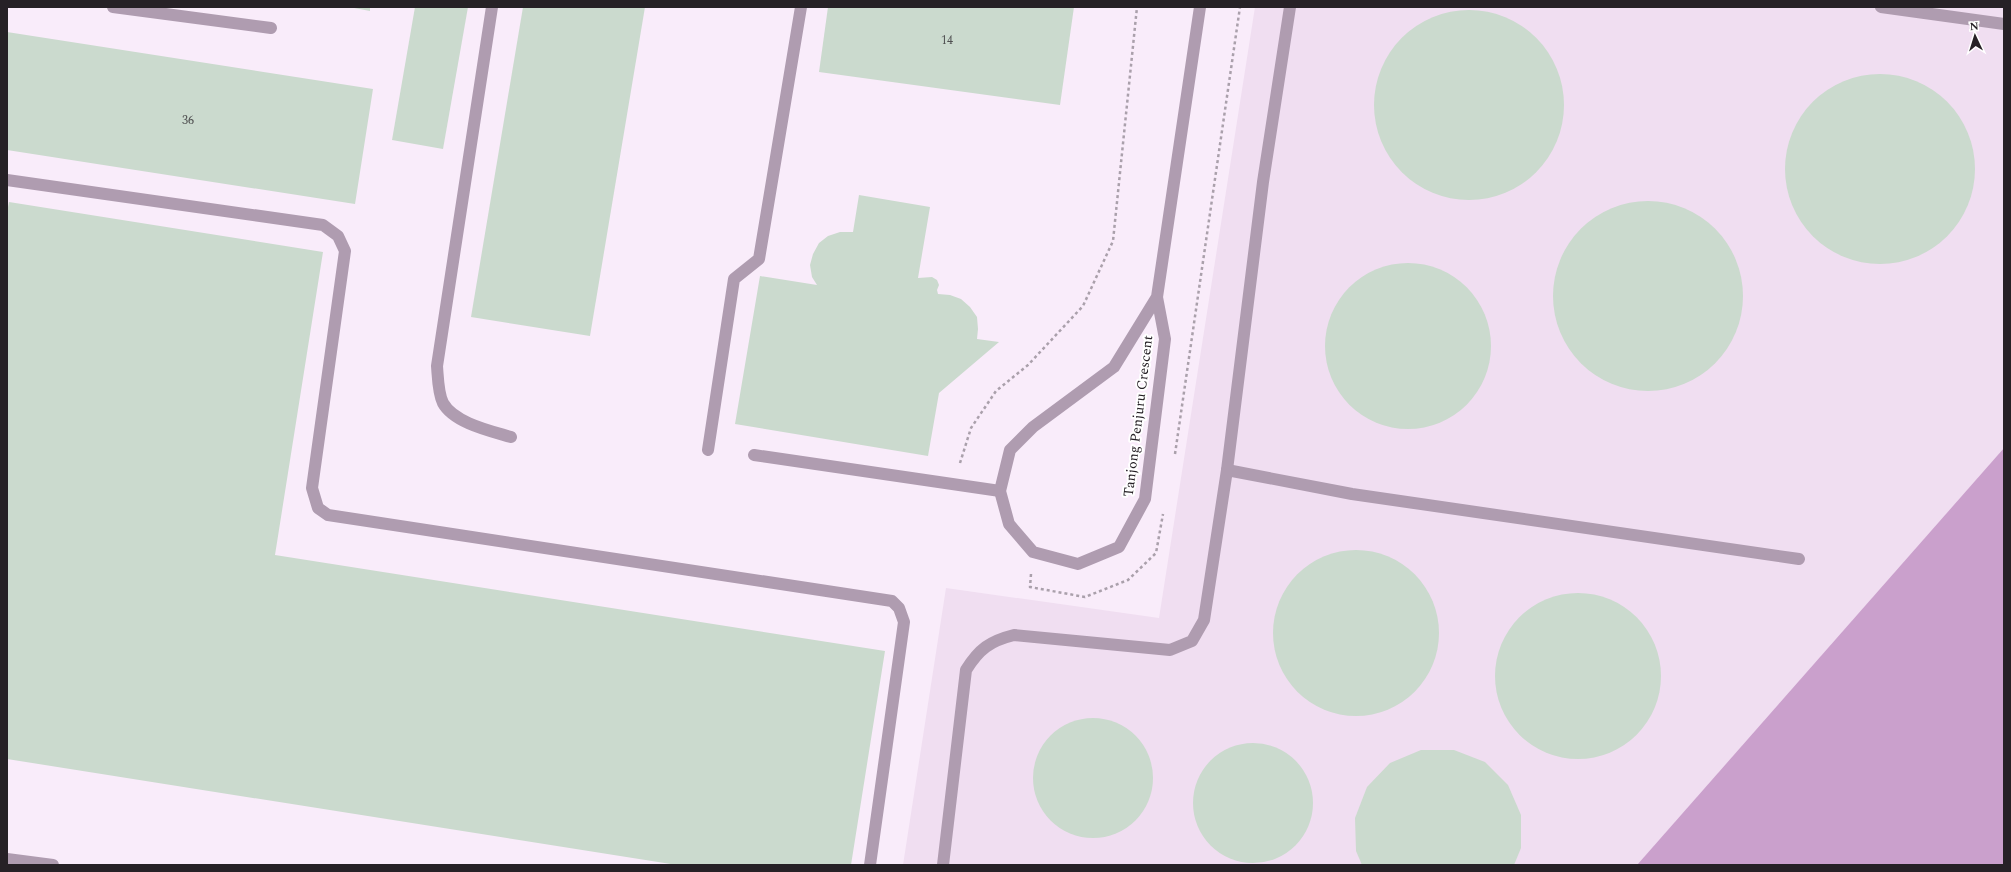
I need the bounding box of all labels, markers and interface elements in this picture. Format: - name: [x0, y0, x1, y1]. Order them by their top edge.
- north arrow: [1955, 16, 1995, 56]
- text: N: [1969, 18, 1979, 35]
- house number: 14: [941, 31, 953, 50]
- house number: 36: [182, 111, 194, 130]
- street label: Tanjong Penjuru Crescent: [1118, 334, 1158, 498]

